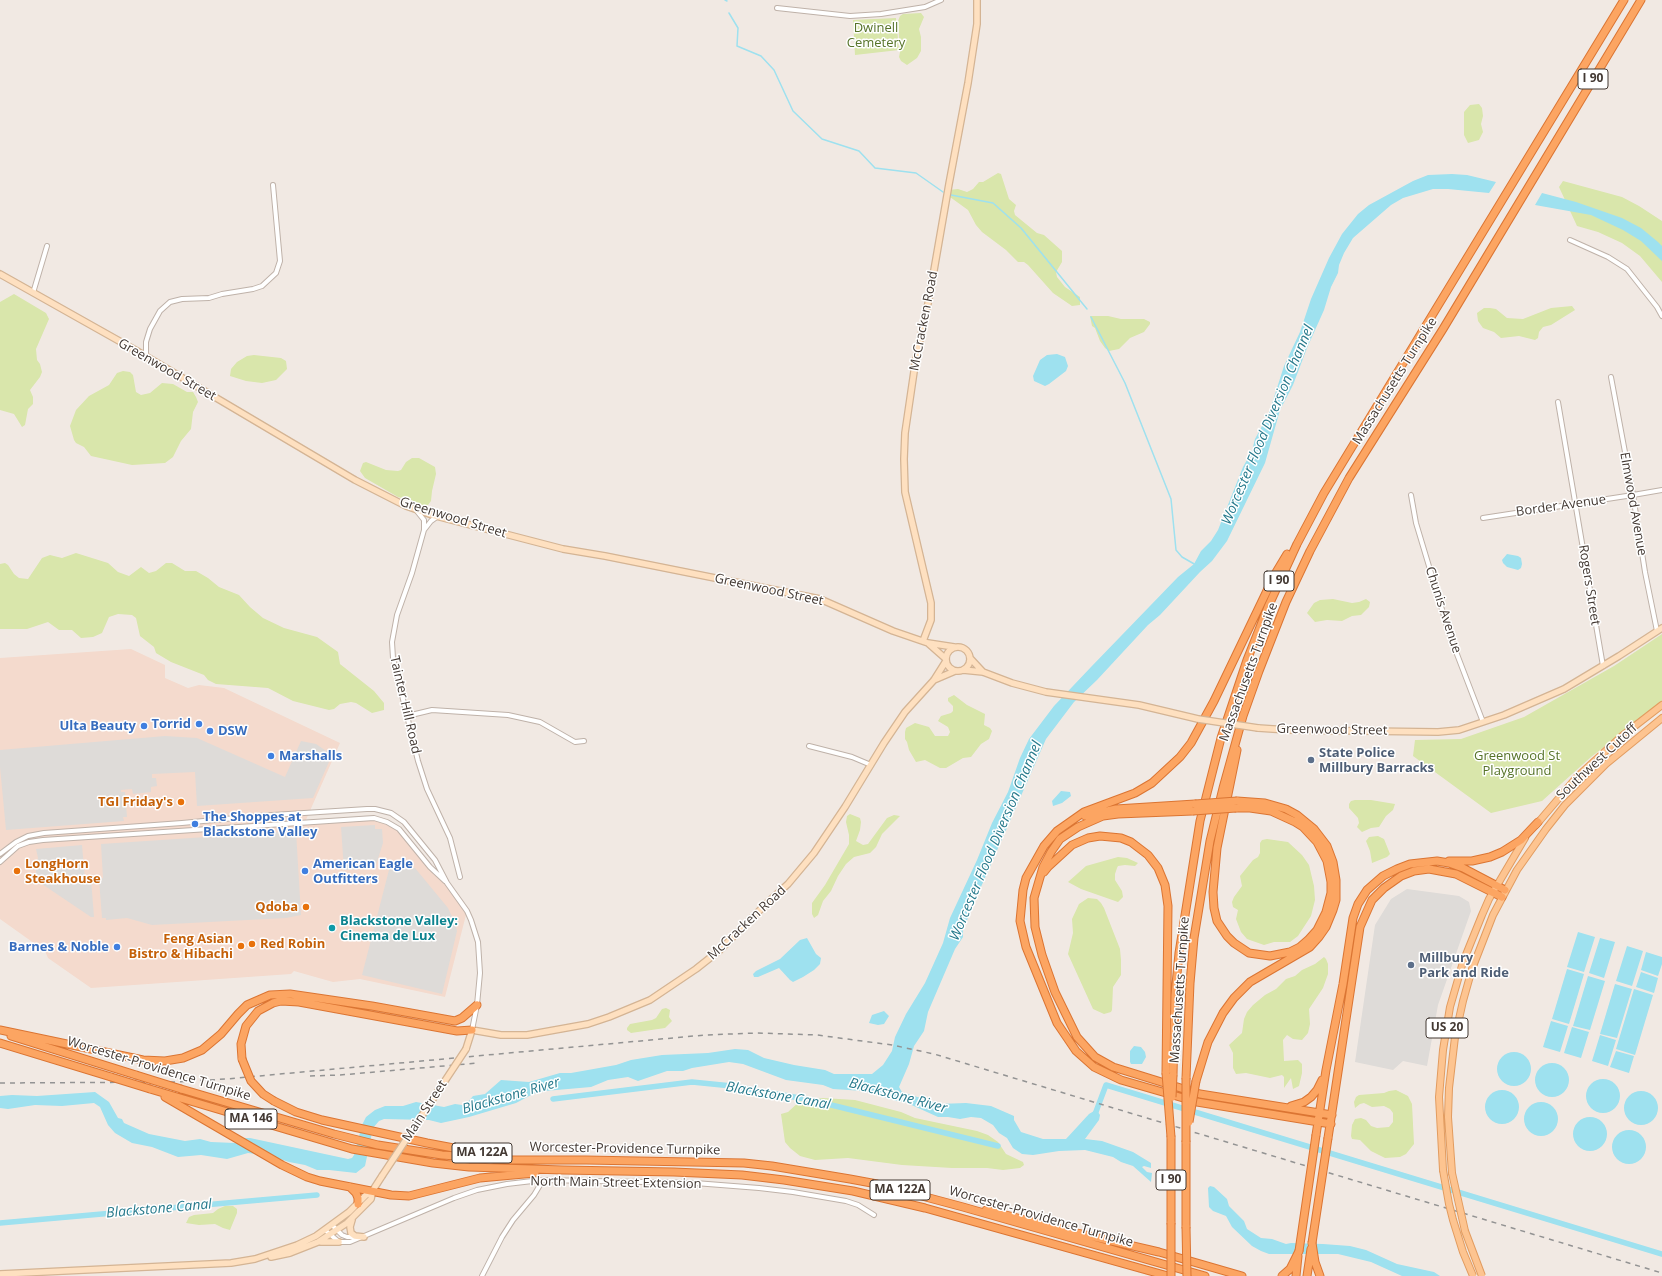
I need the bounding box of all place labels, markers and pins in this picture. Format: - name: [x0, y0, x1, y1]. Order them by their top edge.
- place label: Torrid: [151, 716, 191, 732]
- place label: Ulta Beauty: [59, 718, 136, 734]
- marker: Torrid: [194, 719, 204, 729]
- marker: Ulta Beauty: [139, 721, 149, 731]
- place label: DSW: [218, 723, 247, 739]
- marker: DSW: [205, 726, 215, 736]
- place label: State Police Millbury Barracks: [1319, 745, 1434, 776]
- place label: Marshalls: [279, 748, 342, 764]
- marker: Marshalls: [266, 751, 276, 761]
- marker: State Police Millbury Barracks: [1306, 755, 1316, 765]
- place label: TGI Friday's: [98, 794, 173, 810]
- marker: TGI Friday's: [176, 797, 186, 807]
- place label: The Shoppes at Blackstone Valley: [203, 809, 317, 840]
- marker: The Shoppes at Blackstone Valley: [190, 819, 200, 829]
- place label: LongHorn Steakhouse: [25, 856, 101, 887]
- place label: American Eagle Outfitters: [313, 856, 413, 887]
- marker: LongHorn Steakhouse: [12, 866, 22, 876]
- marker: American Eagle Outfitters: [300, 866, 310, 876]
- place label: Qdoba: [255, 899, 298, 915]
- marker: Qdoba: [301, 902, 311, 912]
- place label: Blackstone Valley: Cinema de Lux: [340, 913, 458, 944]
- marker: Blackstone Valley: Cinema de Lux: [327, 923, 337, 933]
- place label: Feng Asian Bistro & Hibachi: [129, 931, 233, 962]
- place label: Red Robin: [260, 936, 325, 952]
- place label: Barnes & Noble: [9, 939, 109, 955]
- marker: Red Robin: [247, 939, 257, 949]
- marker: Feng Asian Bistro & Hibachi: [236, 941, 246, 951]
- marker: Barnes & Noble: [112, 942, 122, 952]
- place label: Millbury Park and Ride: [1419, 950, 1509, 981]
- marker: Millbury Park and Ride: [1406, 960, 1416, 970]

